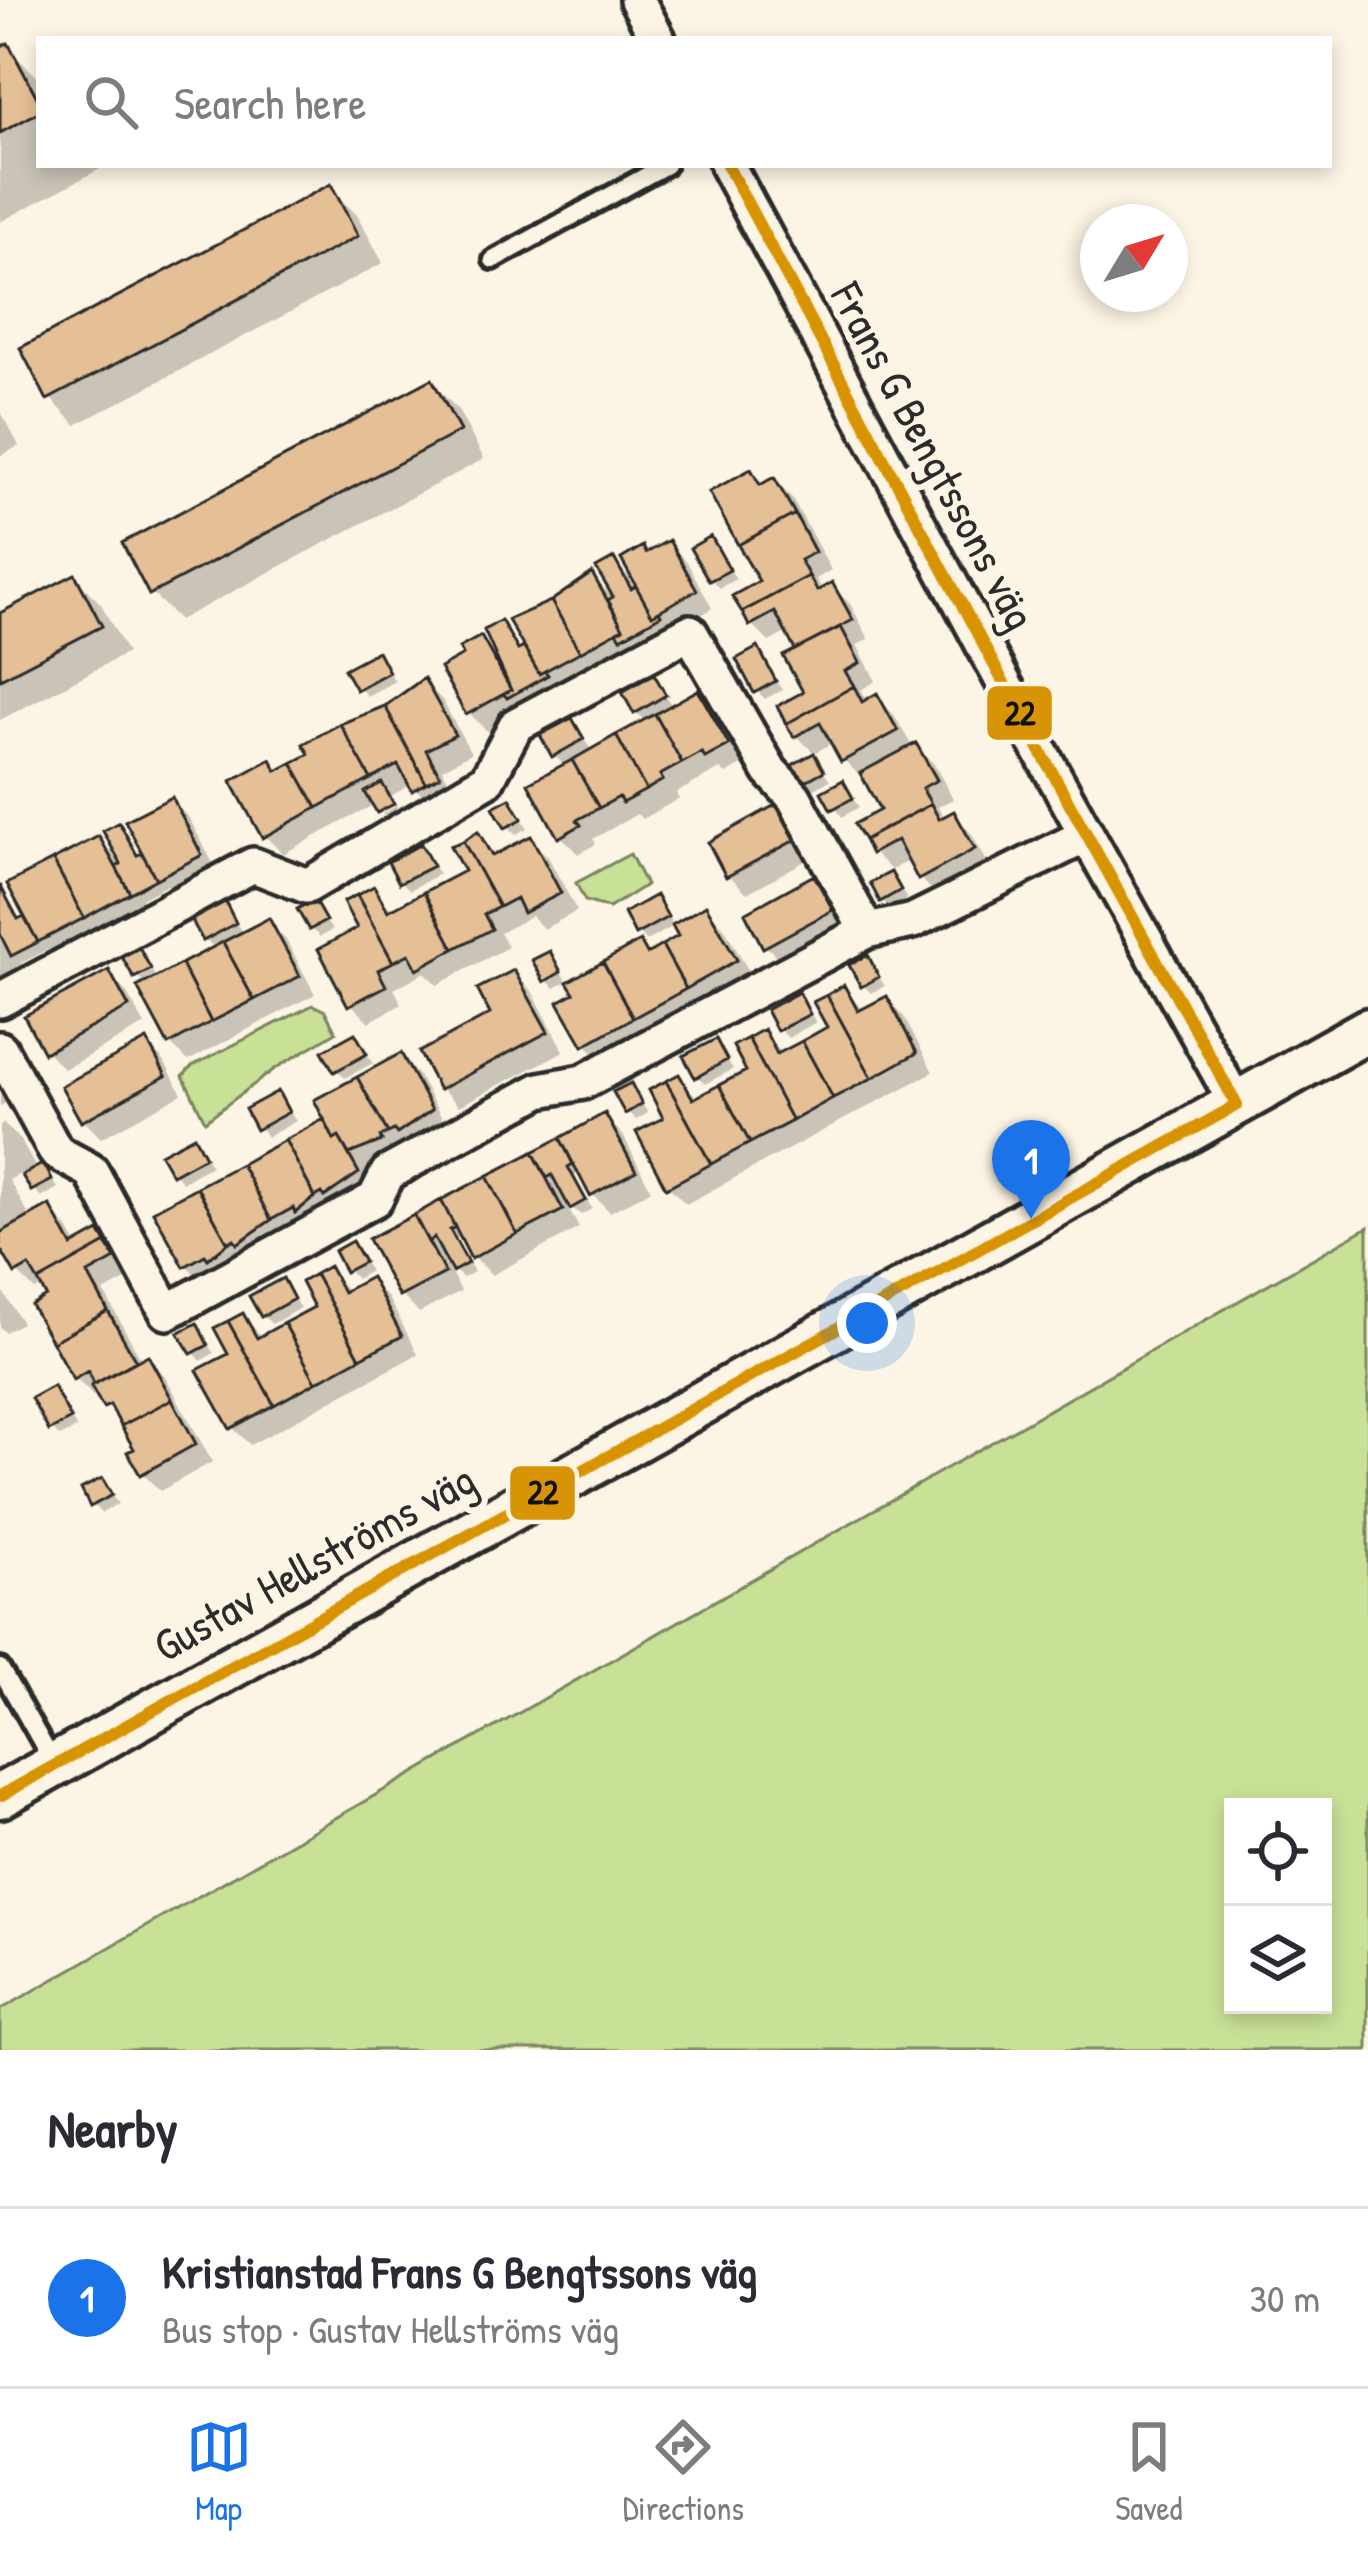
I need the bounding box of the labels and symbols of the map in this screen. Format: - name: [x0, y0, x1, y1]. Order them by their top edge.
- north arrow: [1080, 204, 1188, 312]
- street label: Frans G Bengtssons väg: [817, 271, 1052, 640]
- line badge: 22: [985, 684, 1054, 742]
- text: 22: [1005, 691, 1036, 735]
- pin: 1: [992, 1120, 1070, 1219]
- your location: [837, 1293, 897, 1353]
- street label: Gustav Hellströms väg: [142, 1448, 486, 1675]
- line badge: 22: [508, 1464, 577, 1522]
- text: 22: [528, 1470, 559, 1514]

